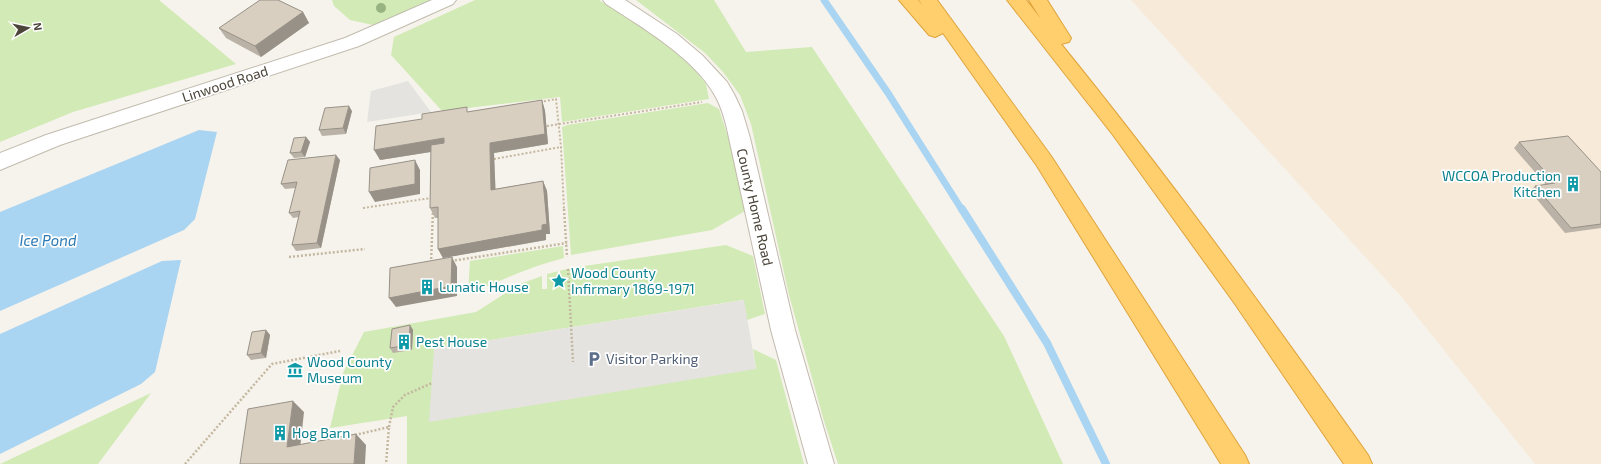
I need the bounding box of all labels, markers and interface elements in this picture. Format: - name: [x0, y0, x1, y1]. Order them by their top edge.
- north arrow: [8, 8, 48, 48]
- text: N: [31, 21, 45, 31]
- street label: Linwood Road: [180, 62, 270, 105]
- street label: County Home Road: [734, 146, 777, 267]
- place label: WCCOA Production Kitchen: [1442, 167, 1561, 200]
- building icon: WCCOA Production Kitchen: [1564, 175, 1582, 193]
- water label: Ice Pond: [20, 231, 77, 249]
- place label: Wood County Infirmary 1869-1971: [571, 264, 695, 297]
- place icon: Wood County Infirmary 1869-1971: [550, 272, 568, 290]
- building icon: Lunatic House: [418, 278, 436, 296]
- place label: Lunatic House: [439, 278, 529, 295]
- building icon: Pest House: [395, 333, 413, 351]
- place label: Pest House: [416, 333, 487, 350]
- parking icon: Visitor Parking: [585, 350, 603, 368]
- place label: Visitor Parking: [606, 350, 699, 367]
- place label: Wood County Museum: [307, 353, 392, 386]
- museum icon: Wood County Museum: [286, 361, 304, 379]
- building icon: Hog Barn: [271, 424, 289, 442]
- place label: Hog Barn: [292, 424, 350, 441]

